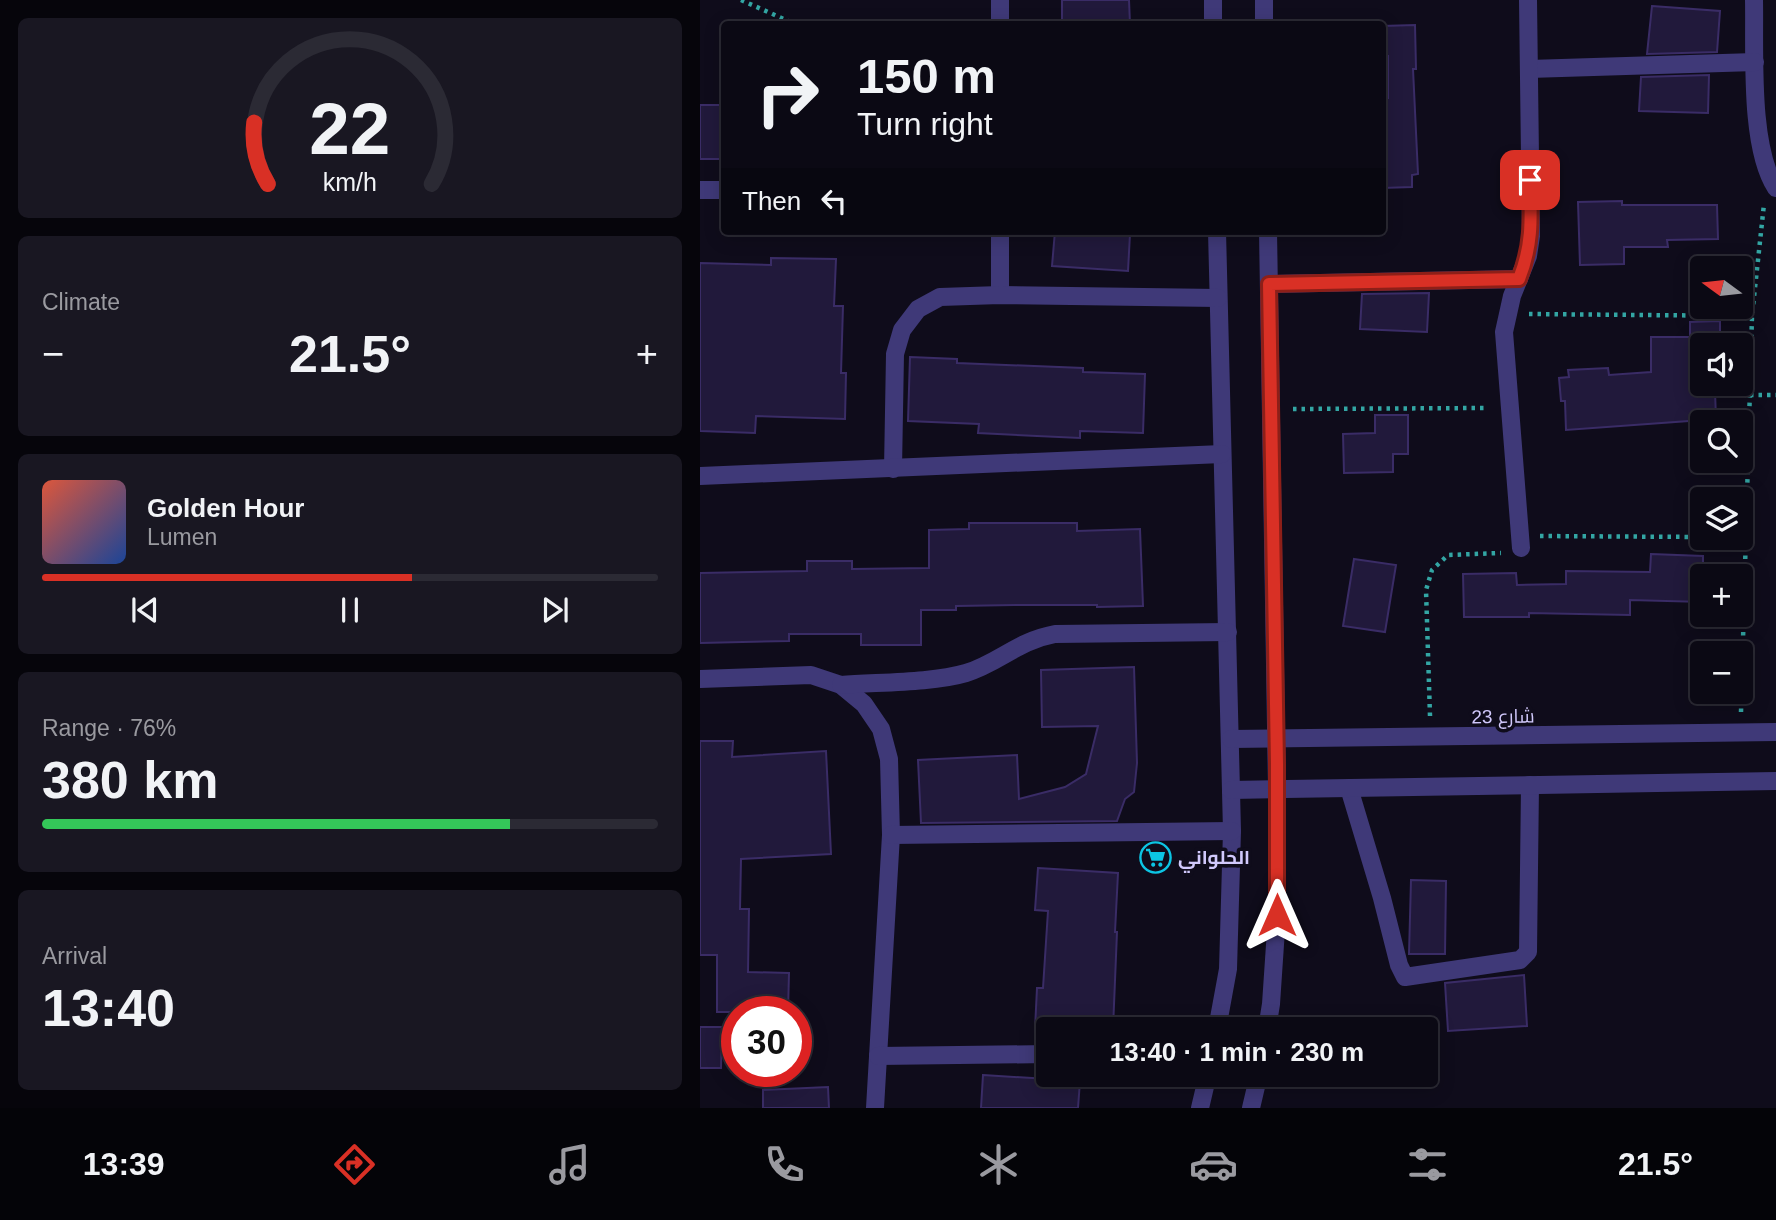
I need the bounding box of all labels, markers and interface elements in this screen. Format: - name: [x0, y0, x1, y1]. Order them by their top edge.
- icon: right: [742, 49, 833, 140]
- text: 150 m: [857, 49, 996, 103]
- text: 22: [310, 88, 390, 169]
- text: Turn right: [857, 106, 993, 142]
- pin: [1500, 150, 1560, 210]
- icon: arrive: [1511, 161, 1549, 199]
- text: km/h: [323, 168, 377, 196]
- icon: left: [815, 182, 853, 220]
- text: Then: [742, 186, 801, 216]
- north arrow: [1690, 256, 1754, 318]
- map controls: [1690, 256, 1753, 704]
- text: Climate: [42, 289, 120, 315]
- text: 21.5°: [289, 325, 411, 383]
- text: −: [42, 333, 64, 375]
- text: +: [636, 333, 658, 375]
- button: sound: [1690, 333, 1753, 396]
- button: search: [1690, 410, 1753, 473]
- button: layers: [1690, 487, 1753, 550]
- text: Golden Hour: [147, 493, 304, 523]
- text: Lumen: [147, 524, 217, 550]
- button: +: [1690, 564, 1753, 627]
- icon: previous: [126, 591, 164, 629]
- icon: pause: [331, 591, 369, 629]
- icon: next: [536, 591, 574, 629]
- button: −: [1690, 641, 1753, 704]
- street label: شارع 23: [1471, 705, 1535, 731]
- text: Range · 76%: [42, 715, 176, 741]
- text: 380 km: [42, 751, 218, 809]
- supermarket icon: الحلواني: [1138, 840, 1172, 874]
- place label: الحلواني: [1178, 847, 1250, 873]
- position arrow: [1240, 878, 1314, 952]
- text: Arrival: [42, 943, 107, 969]
- text: 13:40: [42, 979, 175, 1037]
- speed limit sign: 30: [721, 996, 812, 1087]
- text: 13:40 · 1 min · 230 m: [1110, 1037, 1364, 1067]
- icon: directions: [330, 1140, 379, 1189]
- icon: music: [545, 1140, 594, 1189]
- icon: phone: [760, 1140, 809, 1189]
- icon: climate: [974, 1140, 1023, 1189]
- icon: car: [1189, 1140, 1238, 1189]
- icon: filters: [1403, 1140, 1452, 1189]
- text: 13:39: [83, 1146, 165, 1182]
- text: 21.5°: [1618, 1146, 1693, 1182]

